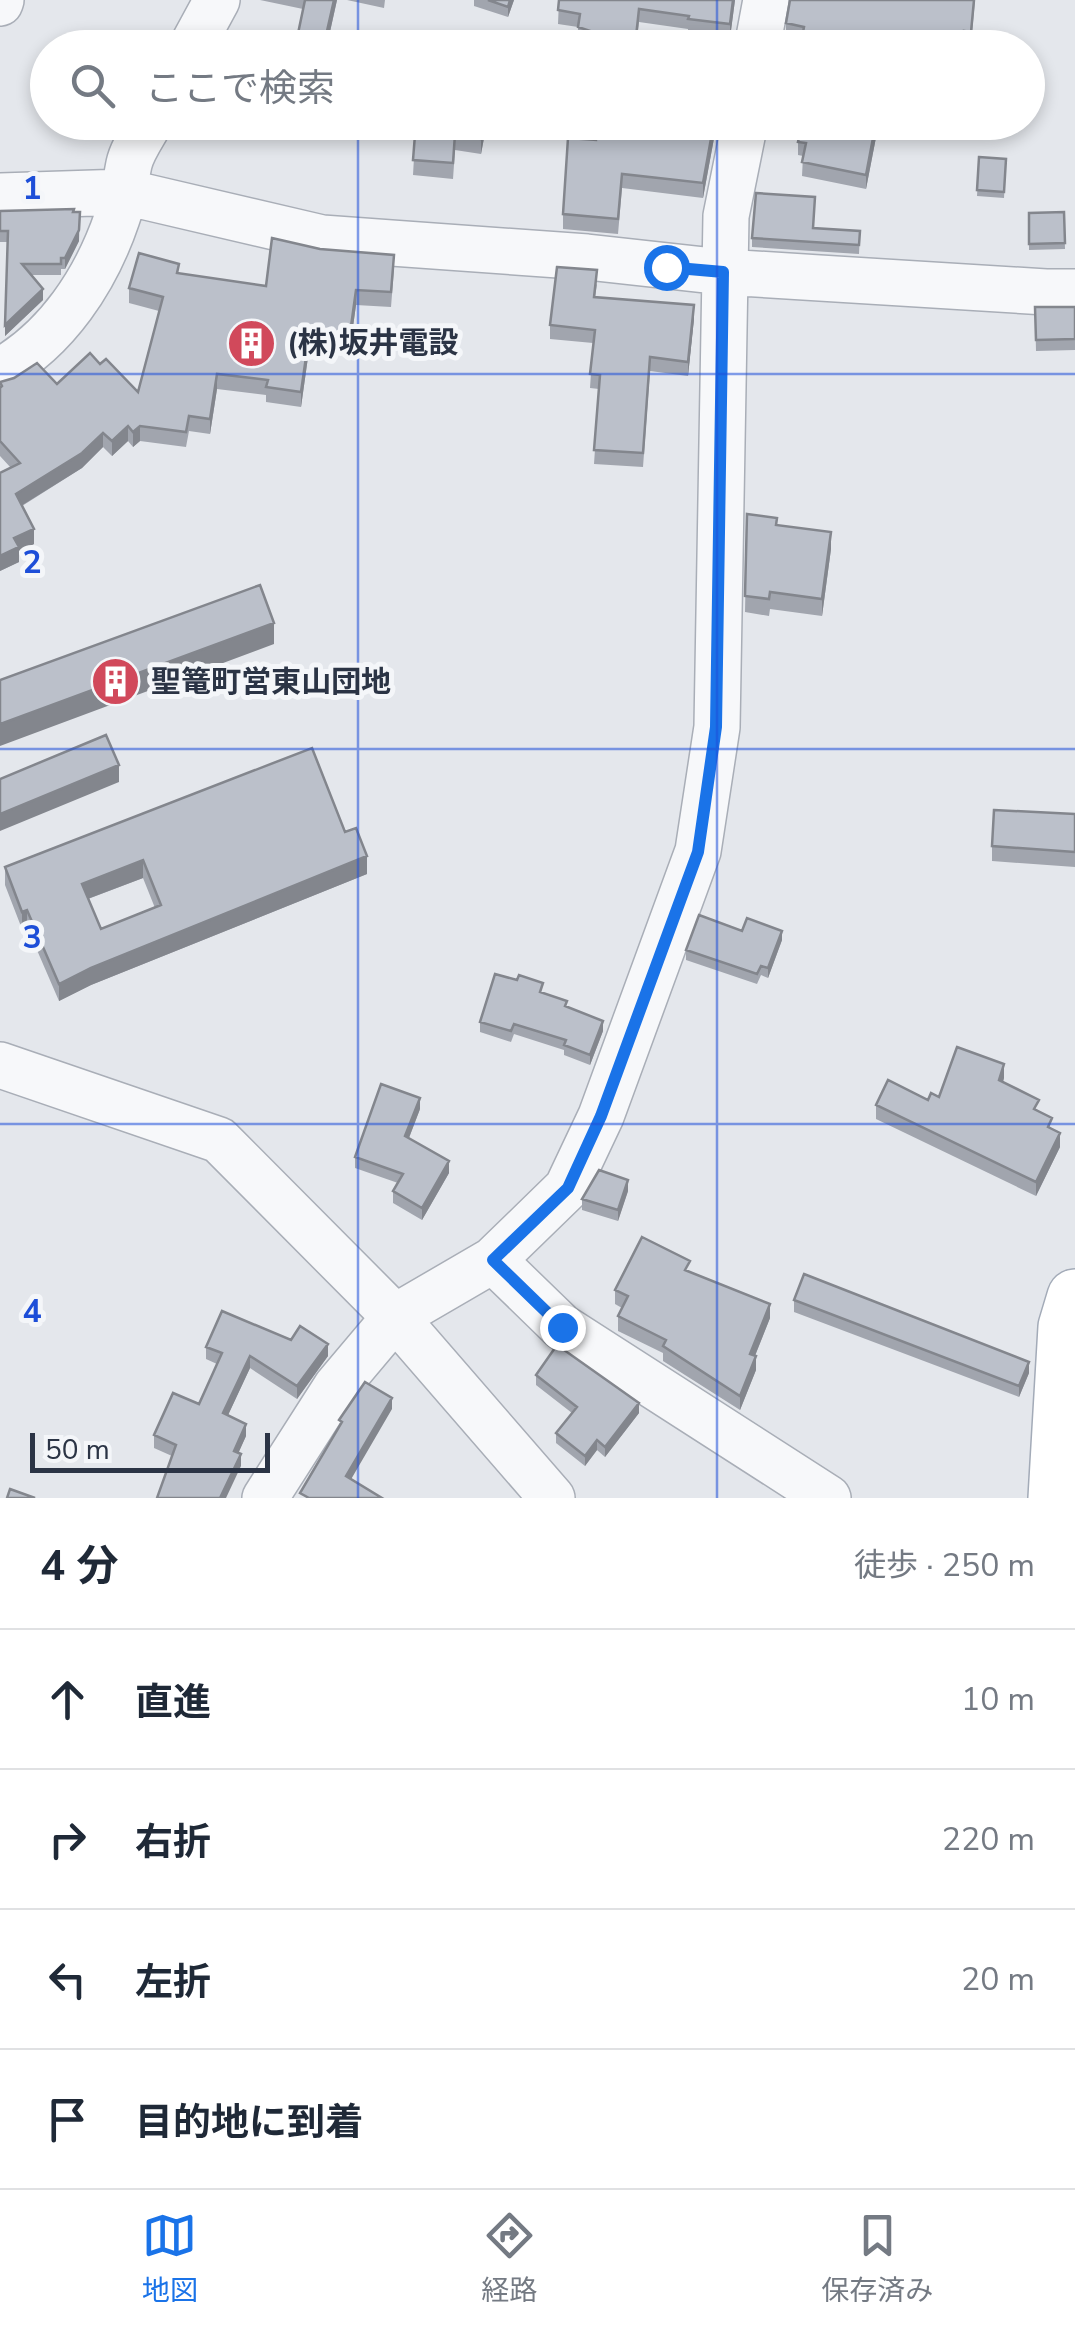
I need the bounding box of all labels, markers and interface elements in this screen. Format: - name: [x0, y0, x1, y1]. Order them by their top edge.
- search box: [30, 30, 1045, 140]
- icon: search: [65, 58, 120, 113]
- text: ここで検索: [145, 63, 335, 114]
- text: 1: [22, 167, 42, 210]
- route start: [644, 245, 690, 291]
- building icon: (株)坂井電設: [226, 317, 278, 369]
- place label: (株)坂井電設: [287, 323, 458, 364]
- text: 2: [22, 541, 42, 584]
- building icon: 聖篭町営東山団地: [90, 656, 142, 708]
- place label: 聖篭町営東山団地: [151, 662, 391, 703]
- text: 3: [22, 916, 42, 959]
- text: 4: [22, 1290, 42, 1333]
- route end: [540, 1305, 586, 1351]
- scale bar: [30, 1428, 270, 1472]
- text: 50 m: [45, 1431, 110, 1469]
- text: 4 分: [40, 1538, 119, 1595]
- text: 徒歩 · 250 m: [854, 1544, 1035, 1587]
- icon: ahead: [40, 1672, 95, 1727]
- text: 直進: [135, 1677, 211, 1728]
- text: 10 m: [961, 1678, 1035, 1721]
- icon: right: [40, 1812, 95, 1867]
- text: 右折: [135, 1817, 211, 1868]
- text: 220 m: [942, 1818, 1035, 1861]
- icon: left: [40, 1952, 95, 2007]
- text: 左折: [135, 1957, 211, 2008]
- text: 20 m: [961, 1958, 1035, 2001]
- icon: arrive: [40, 2092, 95, 2147]
- text: 目的地に到着: [135, 2097, 363, 2148]
- tab: 地図: [142, 2208, 198, 2310]
- tab: 経路: [481, 2208, 537, 2310]
- tab: 保存済み: [821, 2208, 933, 2310]

